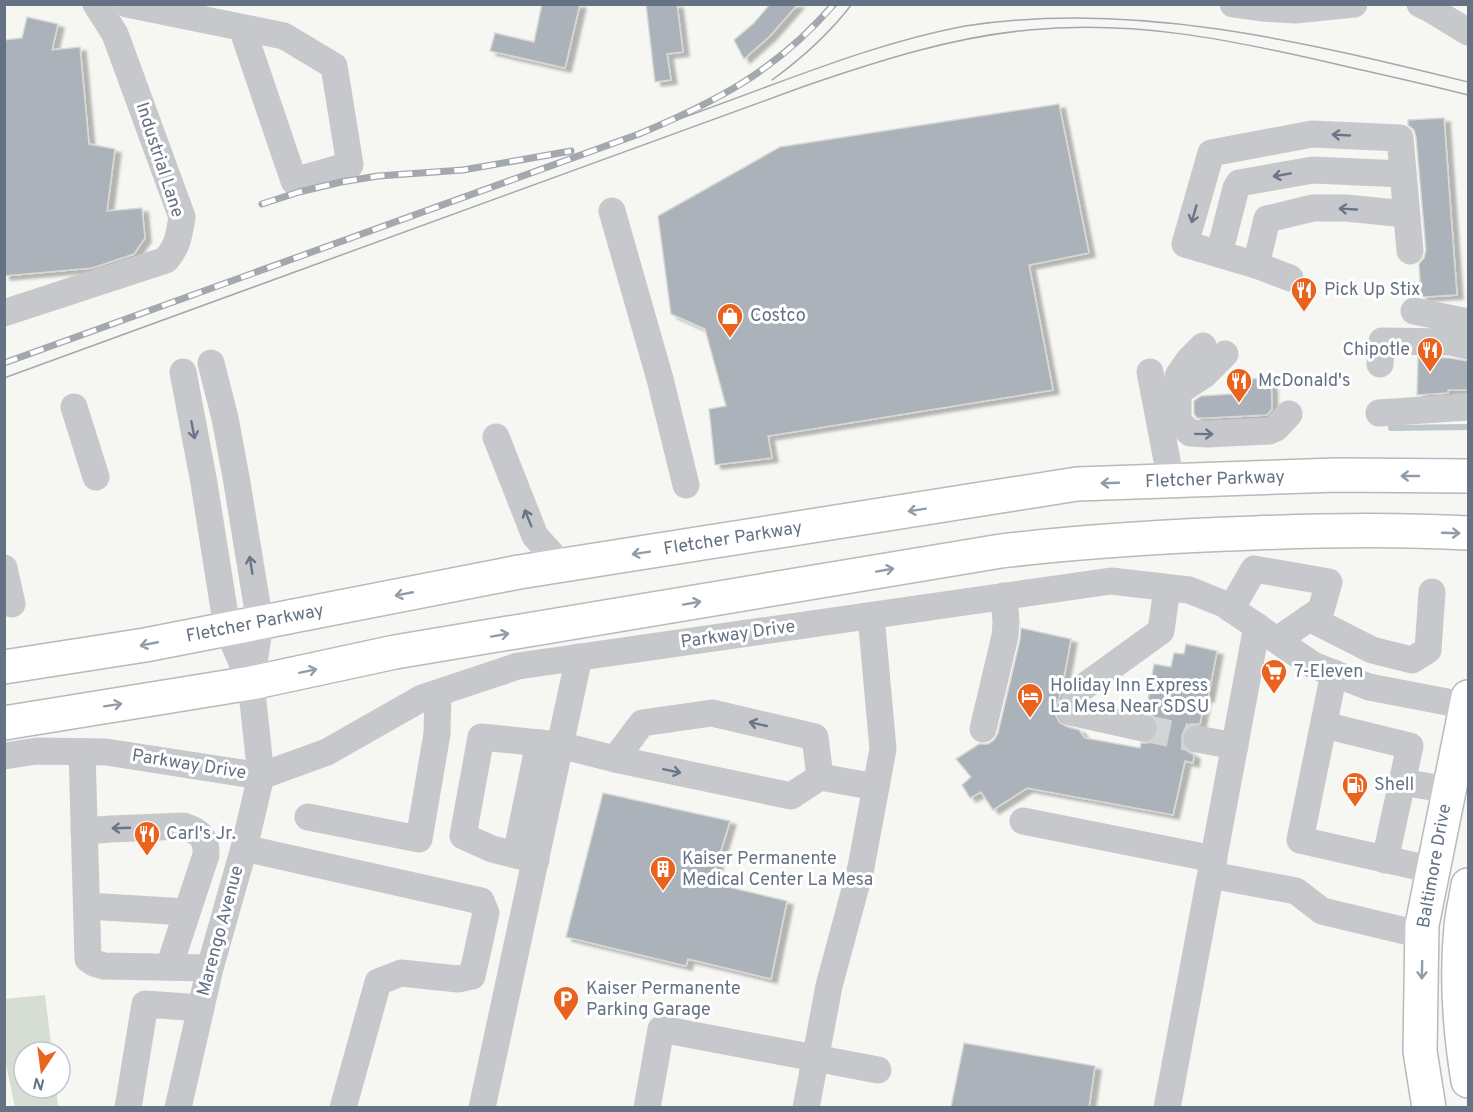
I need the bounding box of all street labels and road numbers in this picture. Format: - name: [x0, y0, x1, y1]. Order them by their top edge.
- street label: Industrial Lane: [130, 99, 188, 221]
- street label: Fletcher Parkway: [1145, 466, 1285, 494]
- street label: Fletcher Parkway: [662, 517, 804, 561]
- street label: Fletcher Parkway: [184, 599, 326, 649]
- street label: Parkway Drive: [679, 616, 797, 654]
- street label: Parkway Drive: [130, 745, 248, 785]
- street label: Baltimore Drive: [1413, 802, 1457, 930]
- street label: Marengo Avenue: [193, 863, 249, 999]

